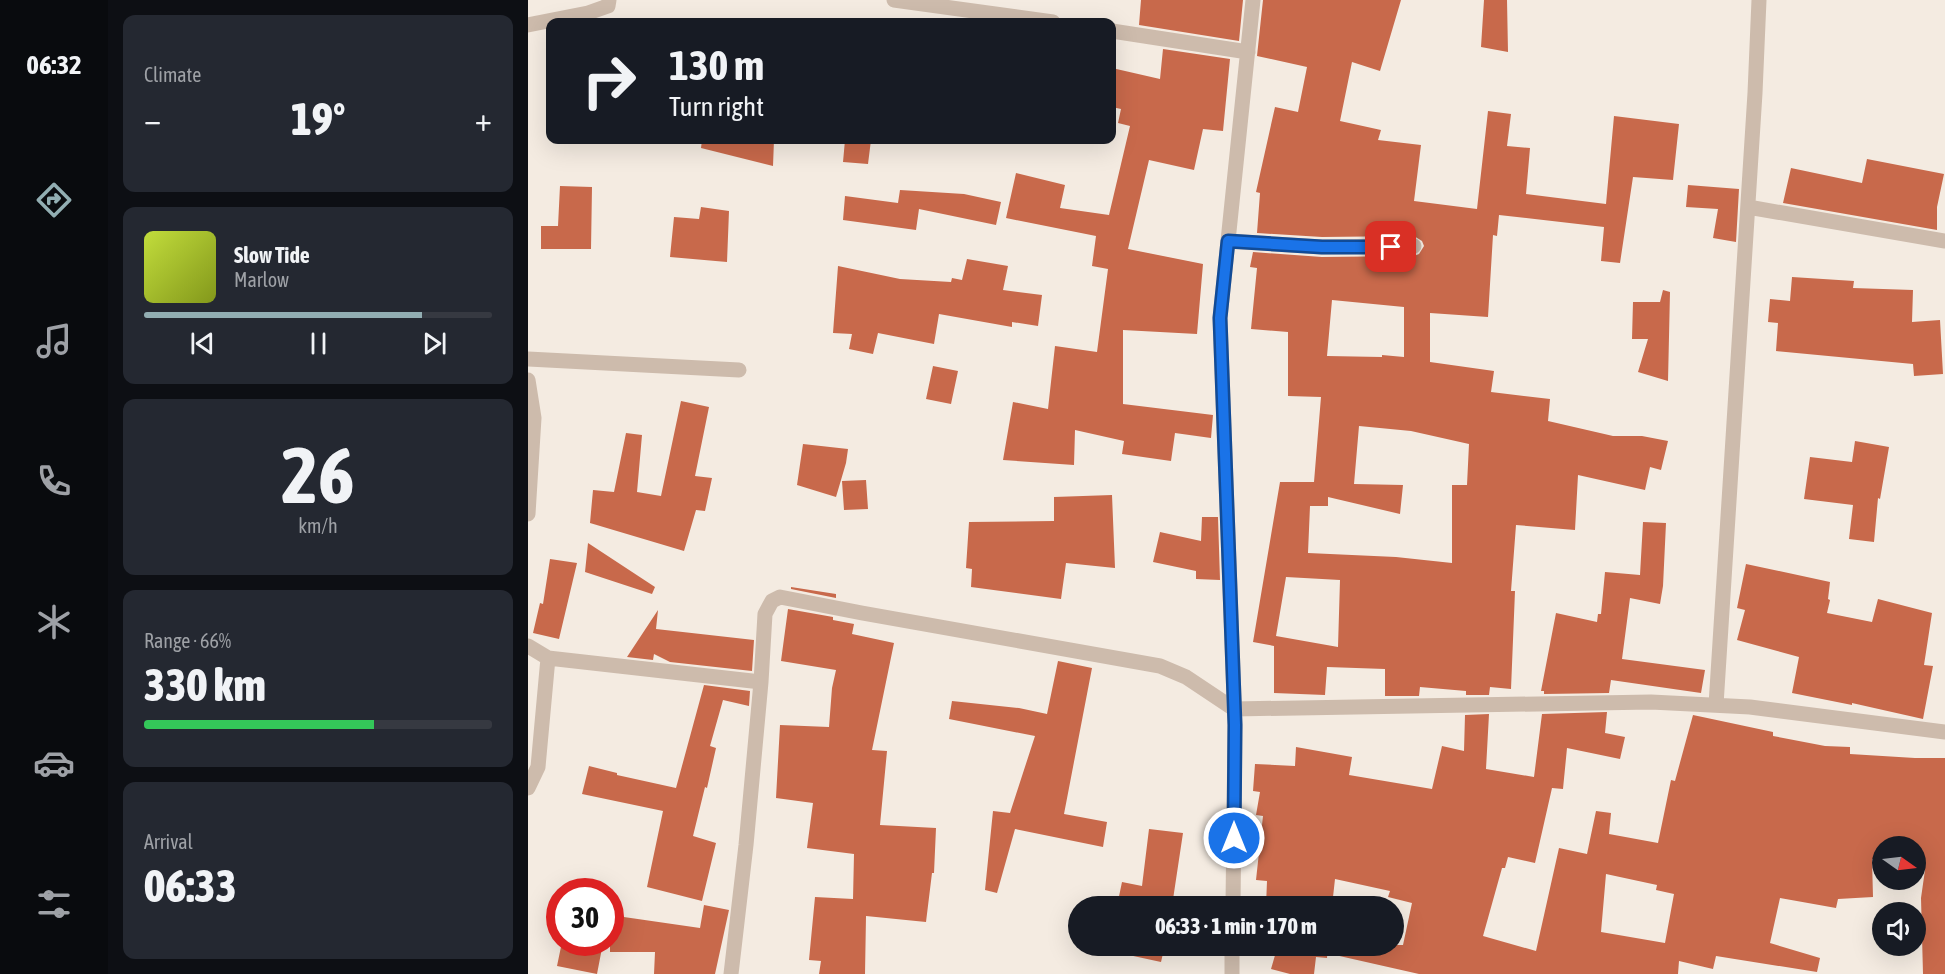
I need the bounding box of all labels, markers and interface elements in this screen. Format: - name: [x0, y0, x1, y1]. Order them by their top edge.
- text: 130 m: [669, 41, 764, 89]
- icon: right: [570, 42, 648, 120]
- text: 06:32: [26, 49, 82, 80]
- text: Climate: [144, 63, 201, 86]
- text: Turn right: [669, 91, 764, 122]
- text: 19°: [291, 93, 345, 145]
- text: −: [144, 100, 161, 138]
- text: +: [475, 100, 492, 138]
- icon: directions: [33, 179, 75, 221]
- pin: [1365, 221, 1416, 272]
- icon: arrive: [1374, 230, 1407, 263]
- text: Slow Tide: [234, 242, 310, 268]
- text: Marlow: [234, 268, 289, 291]
- icon: music: [33, 320, 75, 362]
- icon: previous: [186, 327, 219, 360]
- icon: pause: [302, 327, 335, 360]
- icon: next: [418, 327, 451, 360]
- text: 26: [281, 430, 355, 520]
- icon: phone: [33, 460, 75, 502]
- text: km/h: [298, 514, 338, 537]
- icon: climate: [33, 601, 75, 643]
- text: Range · 66%: [144, 629, 231, 652]
- text: 330 km: [144, 659, 266, 711]
- icon: car: [33, 742, 75, 784]
- position arrow: [1202, 806, 1266, 870]
- text: Arrival: [144, 830, 193, 853]
- north arrow: [1872, 836, 1926, 890]
- map controls: [1872, 836, 1926, 956]
- text: 06:33: [144, 860, 237, 912]
- speed limit sign: 30: [546, 878, 624, 956]
- icon: filters: [33, 883, 75, 925]
- button: sound: [1872, 902, 1926, 956]
- text: 06:33 · 1 min · 170 m: [1155, 913, 1317, 939]

